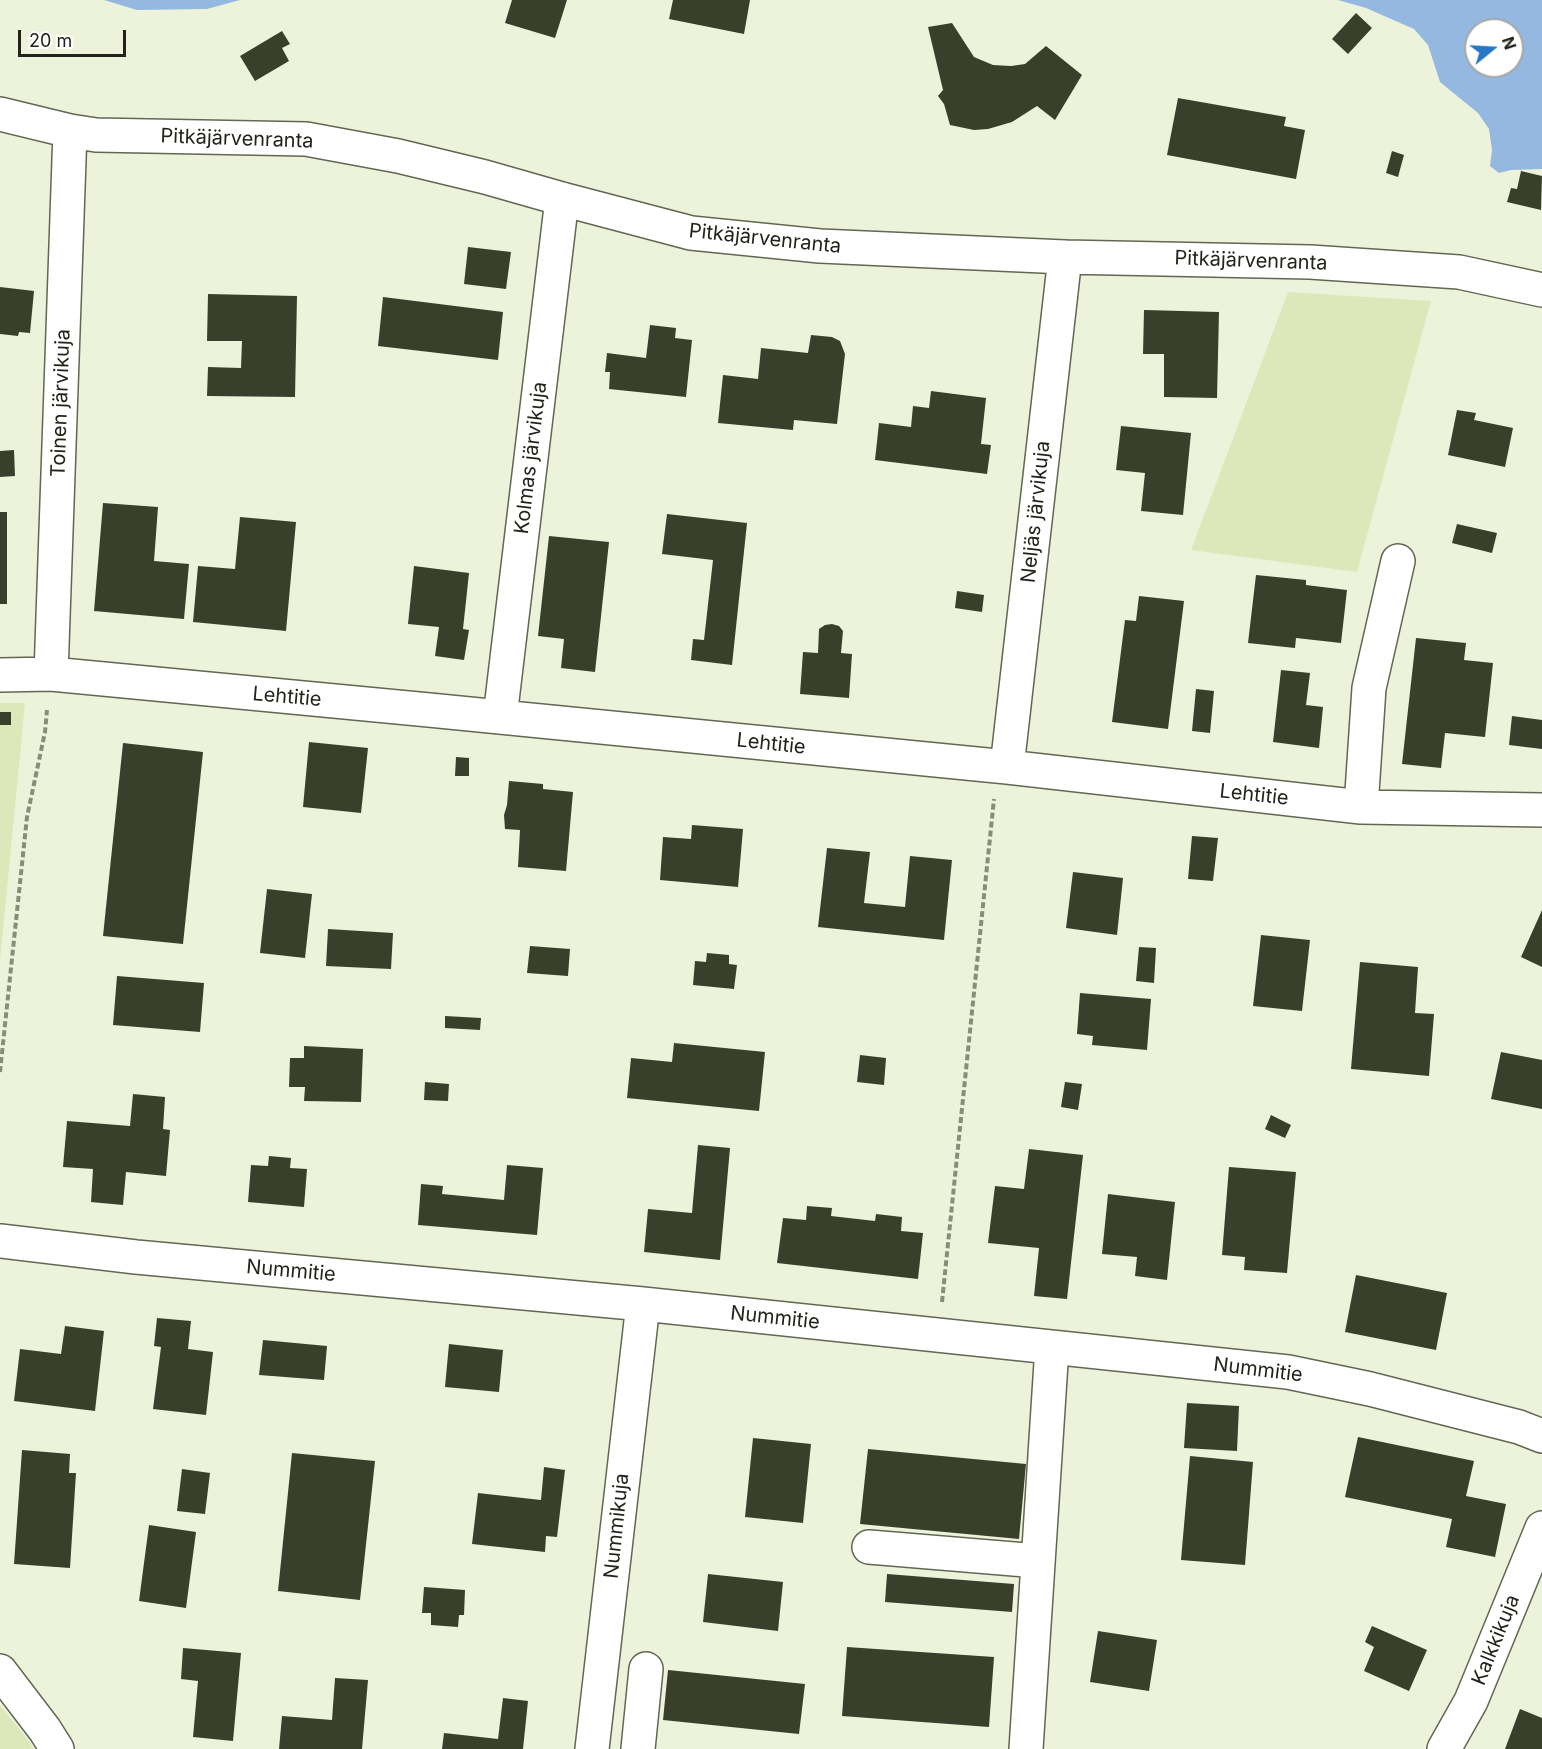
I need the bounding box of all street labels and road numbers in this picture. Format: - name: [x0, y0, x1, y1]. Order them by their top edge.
- street label: Pitkäjärvenranta: [160, 124, 314, 154]
- street label: Pitkäjärvenranta: [688, 219, 842, 259]
- street label: Pitkäjärvenranta: [1174, 246, 1328, 276]
- street label: Toinen järvikuja: [46, 329, 76, 477]
- street label: Kolmas järvikuja: [510, 380, 552, 536]
- street label: Neljäs järvikuja: [1017, 440, 1055, 584]
- street label: Lehtitie: [251, 682, 323, 712]
- street label: Lehtitie: [735, 728, 807, 760]
- street label: Lehtitie: [1218, 779, 1290, 811]
- street label: Nummitie: [245, 1255, 337, 1287]
- street label: Nummitie: [729, 1301, 821, 1335]
- street label: Nummitie: [1212, 1353, 1304, 1387]
- street label: Nummikuja: [600, 1472, 634, 1580]
- street label: Kalkkikuja: [1467, 1591, 1525, 1689]

